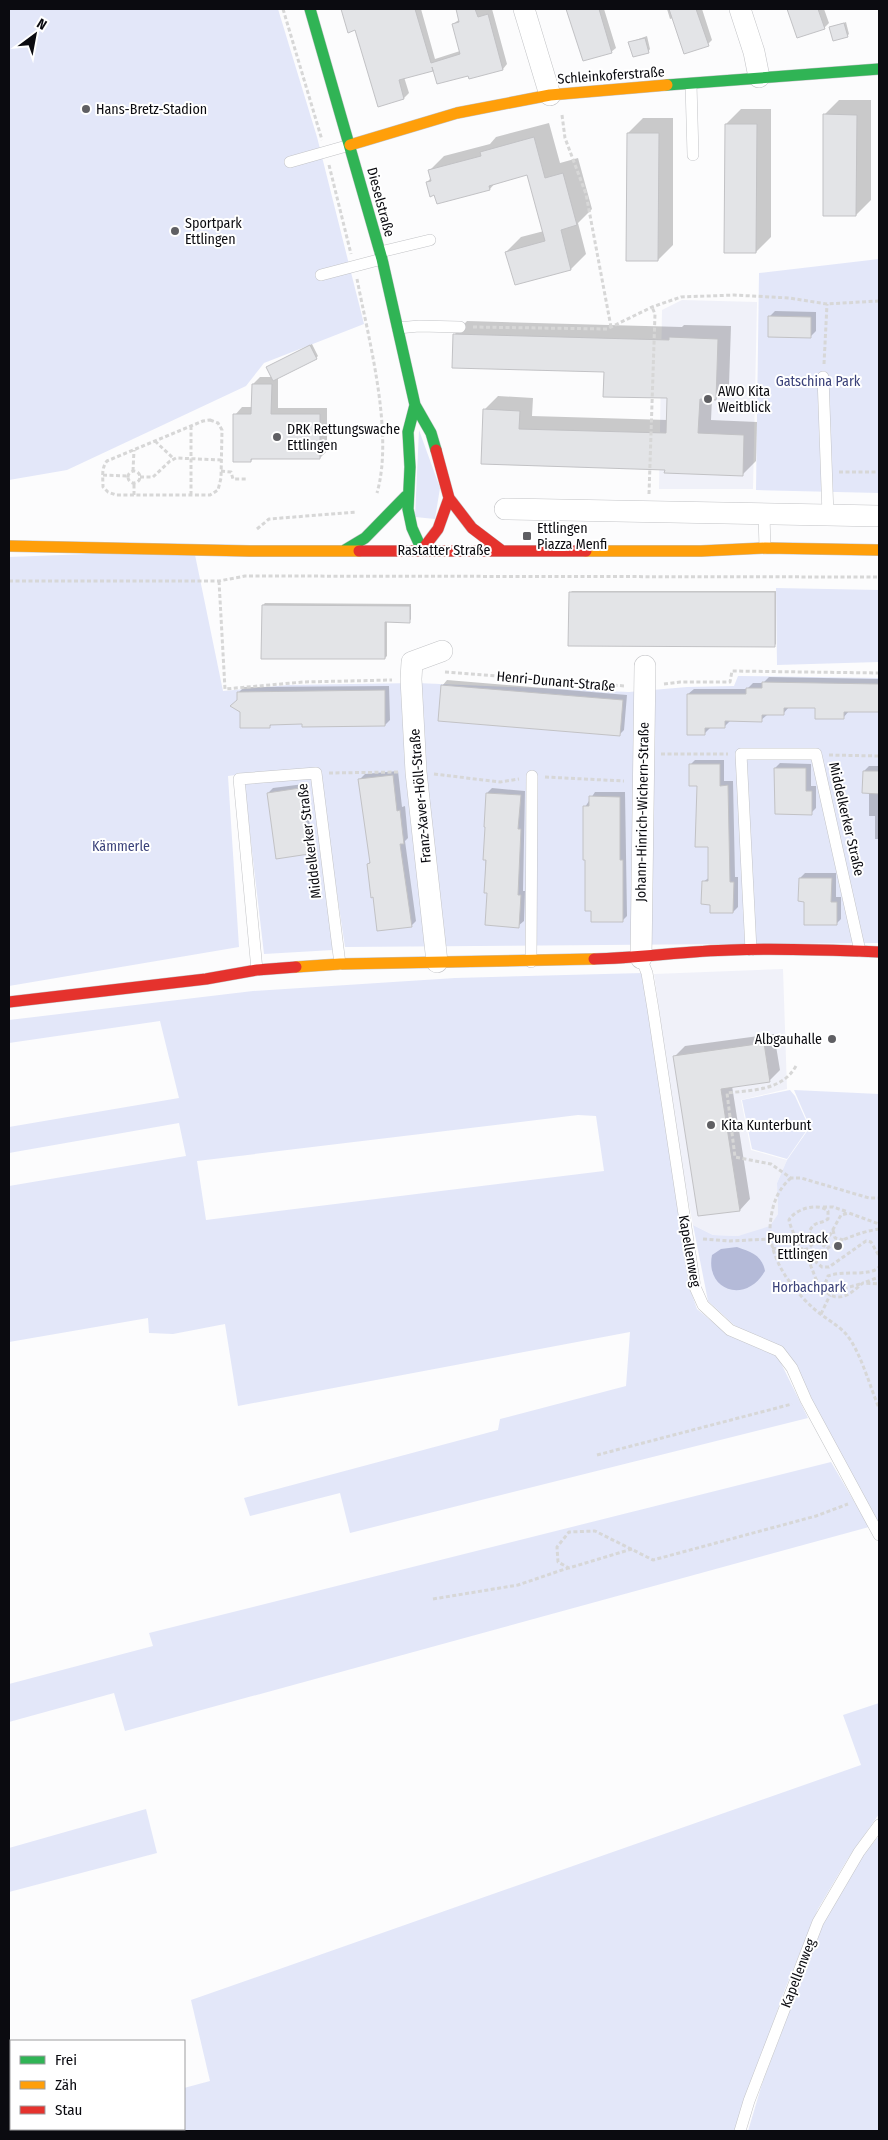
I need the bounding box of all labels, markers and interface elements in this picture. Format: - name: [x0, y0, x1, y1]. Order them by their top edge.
- north arrow: [10, 10, 60, 60]
- text: N: [34, 15, 50, 34]
- street label: Schleinkoferstraße: [557, 63, 665, 88]
- place label: Hans-Bretz-Stadion: [96, 101, 207, 118]
- marker: Hans-Bretz-Stadion: [80, 103, 92, 115]
- street label: Dieselstraße: [363, 165, 398, 239]
- place label: Sportpark Ettlingen: [185, 215, 242, 248]
- marker: Sportpark Ettlingen: [169, 225, 181, 237]
- park label: Gatschina Park: [776, 373, 861, 390]
- place label: AWO Kita Weitblick: [718, 383, 771, 416]
- marker: AWO Kita Weitblick: [702, 393, 714, 405]
- place label: DRK Rettungswache Ettlingen: [287, 421, 400, 454]
- marker: DRK Rettungswache Ettlingen: [271, 431, 283, 443]
- place label: Ettlingen Piazza Menfi: [537, 520, 607, 553]
- marker: Ettlingen Piazza Menfi: [521, 530, 533, 542]
- street label: Rastatter Straße: [398, 542, 491, 559]
- street label: Henri-Dunant-Straße: [496, 668, 616, 695]
- street label: Johann-Hinrich-Wichern-Straße: [632, 722, 653, 902]
- street label: Franz-Xaver-Höll-Straße: [406, 728, 435, 864]
- street label: Middelkerker Straße: [825, 761, 868, 878]
- street label: Middelkerker Straße: [294, 782, 325, 900]
- park label: Kämmerle: [92, 838, 150, 855]
- place label: Albgauhalle: [755, 1031, 822, 1048]
- marker: Albgauhalle: [826, 1033, 838, 1045]
- place label: Kita Kunterbunt: [721, 1117, 812, 1134]
- marker: Kita Kunterbunt: [705, 1119, 717, 1131]
- street label: Kapellenweg: [675, 1214, 704, 1289]
- place label: Pumptrack Ettlingen: [767, 1230, 828, 1263]
- marker: Pumptrack Ettlingen: [832, 1240, 844, 1252]
- park label: Horbachpark: [772, 1279, 846, 1296]
- street label: Kapellenweg: [777, 1936, 820, 2010]
- legend: [10, 2040, 185, 2130]
- text: Frei: [55, 2051, 77, 2069]
- text: Zäh: [55, 2076, 77, 2094]
- text: Stau: [55, 2101, 82, 2119]

